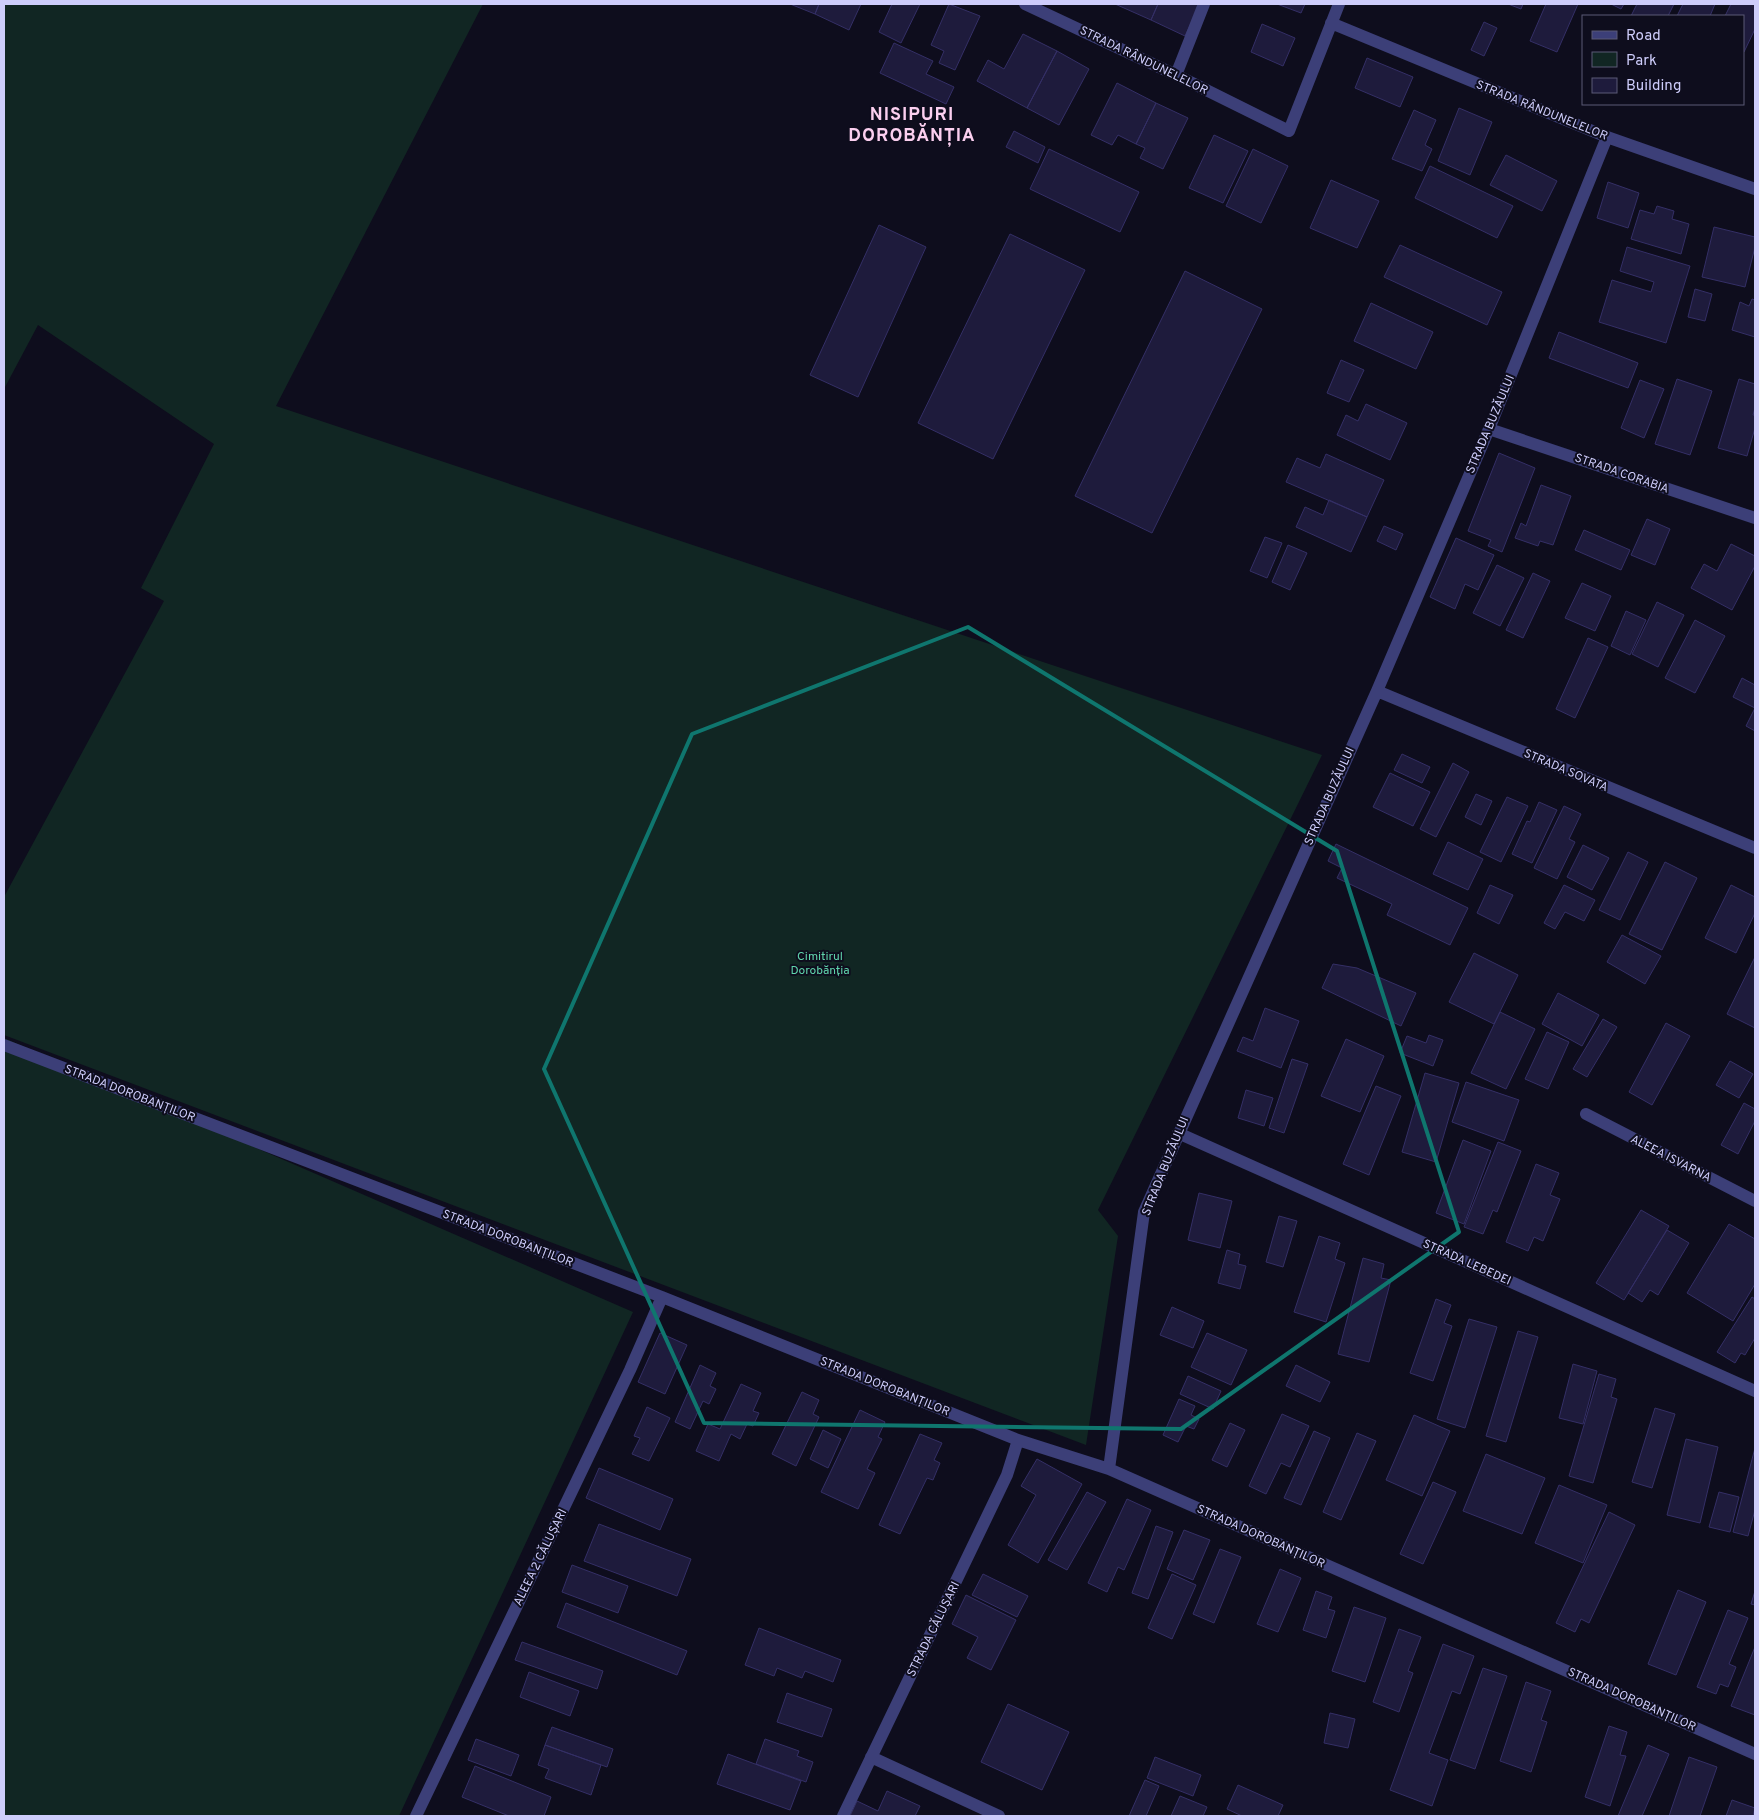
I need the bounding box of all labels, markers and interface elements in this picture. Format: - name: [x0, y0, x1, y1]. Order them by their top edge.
- legend: [1582, 15, 1744, 105]
- street label: STRADA RÂNDUNELELOR: [1077, 23, 1210, 99]
- text: Road: [1626, 27, 1661, 46]
- text: Park: [1626, 52, 1657, 71]
- street label: STRADA RÂNDUNELELOR: [1473, 77, 1610, 145]
- text: Building: [1626, 77, 1681, 96]
- district label: NISIPURI DOROBĂNȚIA: [848, 104, 976, 148]
- street label: STRADA BUZĂULUI: [1463, 373, 1519, 476]
- street label: STRADA CORABIA: [1572, 450, 1671, 498]
- street label: STRADA BUZĂULUI: [1301, 745, 1359, 848]
- street label: STRADA SOVATA: [1521, 746, 1610, 796]
- park label: Cimitirul Dorobănția: [790, 949, 850, 979]
- street label: STRADA DOROBANȚILOR: [62, 1062, 197, 1126]
- street label: STRADA BUZĂULUI: [1139, 1114, 1193, 1218]
- street label: ALEEA ISVARNA: [1627, 1132, 1714, 1186]
- street label: STRADA DOROBANȚILOR: [440, 1207, 575, 1271]
- street label: STRADA LEBEDEI: [1420, 1236, 1513, 1290]
- street label: STRADA DOROBANȚILOR: [817, 1354, 952, 1420]
- street label: STRADA DOROBANȚILOR: [1194, 1501, 1327, 1572]
- street label: ALEEA 2 CĂLUȘARI: [510, 1506, 571, 1609]
- street label: STRADA CĂLUȘARI: [904, 1579, 964, 1680]
- street label: STRADA DOROBANȚILOR: [1565, 1664, 1698, 1735]

